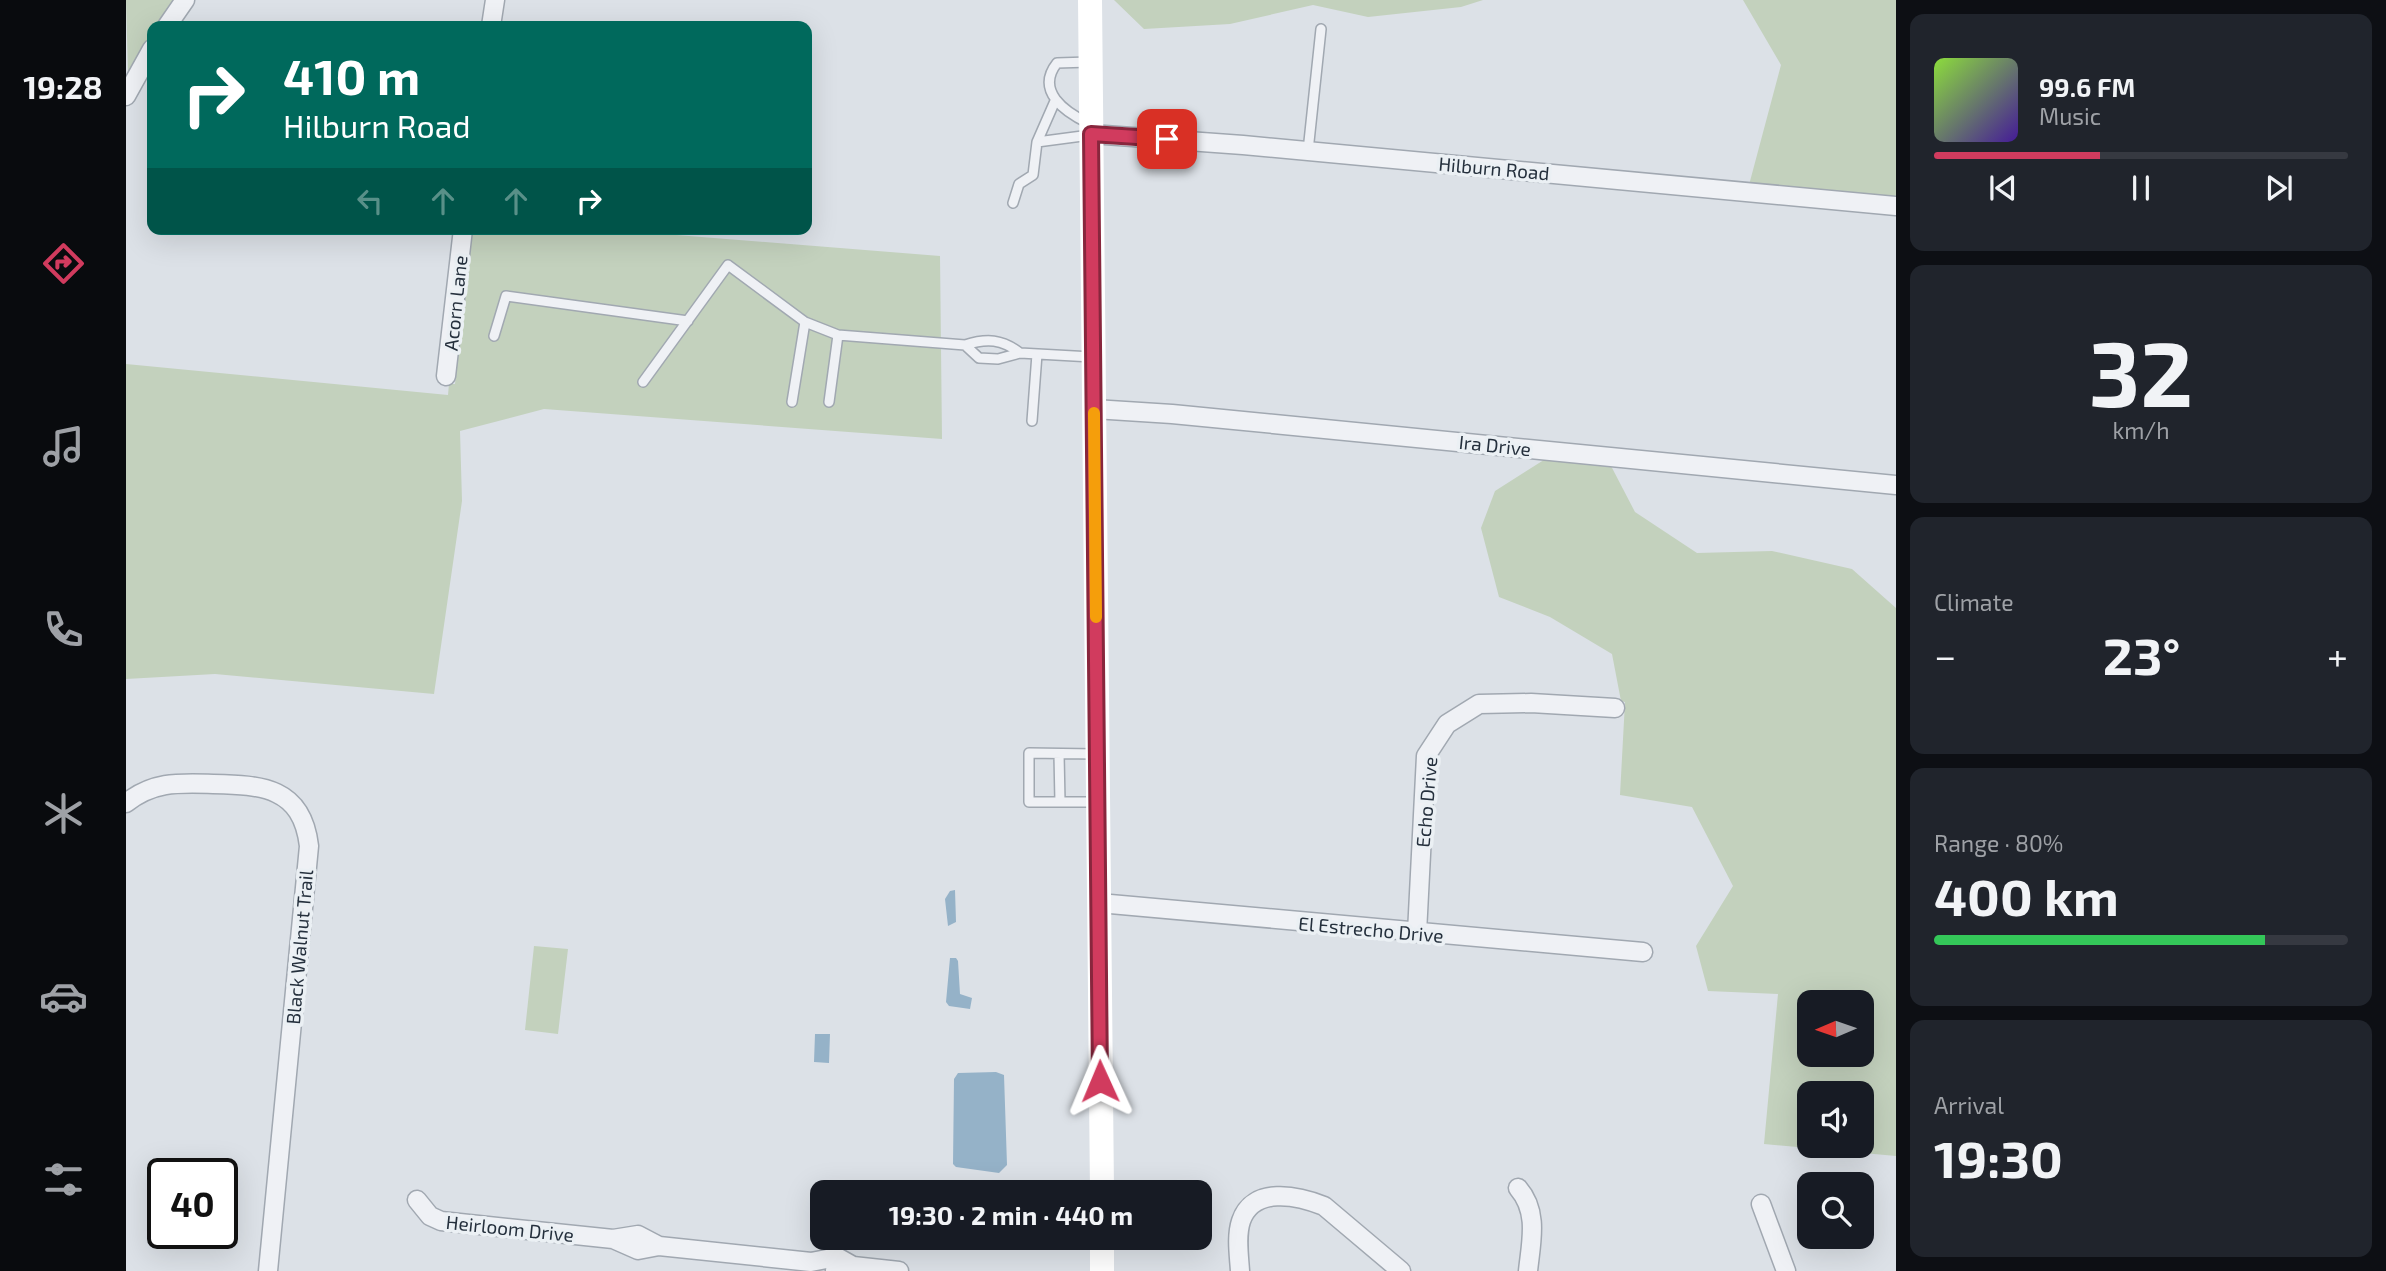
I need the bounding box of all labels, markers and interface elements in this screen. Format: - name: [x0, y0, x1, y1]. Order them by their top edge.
- text: 410 m: [283, 46, 420, 105]
- icon: right: [168, 49, 259, 140]
- text: 19:28: [23, 67, 103, 105]
- text: 99.6 FM: [2039, 71, 2135, 102]
- text: Music: [2039, 102, 2101, 130]
- text: Hilburn Road: [283, 106, 471, 144]
- pin: [1137, 109, 1197, 169]
- icon: arrive: [1148, 120, 1186, 158]
- street label: Hilburn Road: [1438, 152, 1550, 184]
- icon: previous: [1984, 169, 2022, 207]
- icon: pause: [2122, 169, 2160, 207]
- icon: next: [2260, 169, 2298, 207]
- icon: left: [351, 182, 389, 220]
- icon: ahead: [424, 182, 462, 220]
- icon: ahead: [497, 182, 535, 220]
- icon: right: [570, 182, 608, 220]
- icon: directions: [39, 239, 88, 288]
- street label: Acorn Lane: [439, 254, 471, 352]
- text: 32: [2089, 316, 2193, 425]
- text: km/h: [2112, 416, 2170, 444]
- icon: music: [39, 422, 88, 471]
- street label: Ira Drive: [1458, 430, 1532, 460]
- text: Climate: [1934, 588, 2014, 616]
- icon: phone: [39, 605, 88, 654]
- text: 23°: [2103, 623, 2180, 685]
- text: −: [1934, 632, 1956, 678]
- text: +: [2327, 632, 2348, 678]
- street label: Echo Drive: [1411, 756, 1441, 848]
- icon: climate: [39, 789, 88, 838]
- text: Range · 80%: [1934, 829, 2063, 857]
- text: 400 km: [1934, 864, 2119, 926]
- street label: Black Walnut Trail: [281, 868, 317, 1025]
- street label: El Estrecho Drive: [1297, 911, 1445, 947]
- icon: car: [39, 972, 88, 1021]
- north arrow: [1797, 990, 1874, 1068]
- map controls: [1797, 990, 1874, 1249]
- position arrow: [1063, 1044, 1137, 1118]
- button: sound: [1797, 1081, 1874, 1158]
- text: Arrival: [1934, 1091, 2004, 1119]
- text: 19:30: [1934, 1126, 2063, 1188]
- icon: filters: [39, 1155, 88, 1204]
- speed limit sign: 40: [147, 1158, 238, 1249]
- button: search: [1797, 1172, 1874, 1249]
- text: 19:30 · 2 min · 440 m: [889, 1199, 1133, 1230]
- street label: Heirloom Drive: [445, 1210, 575, 1246]

